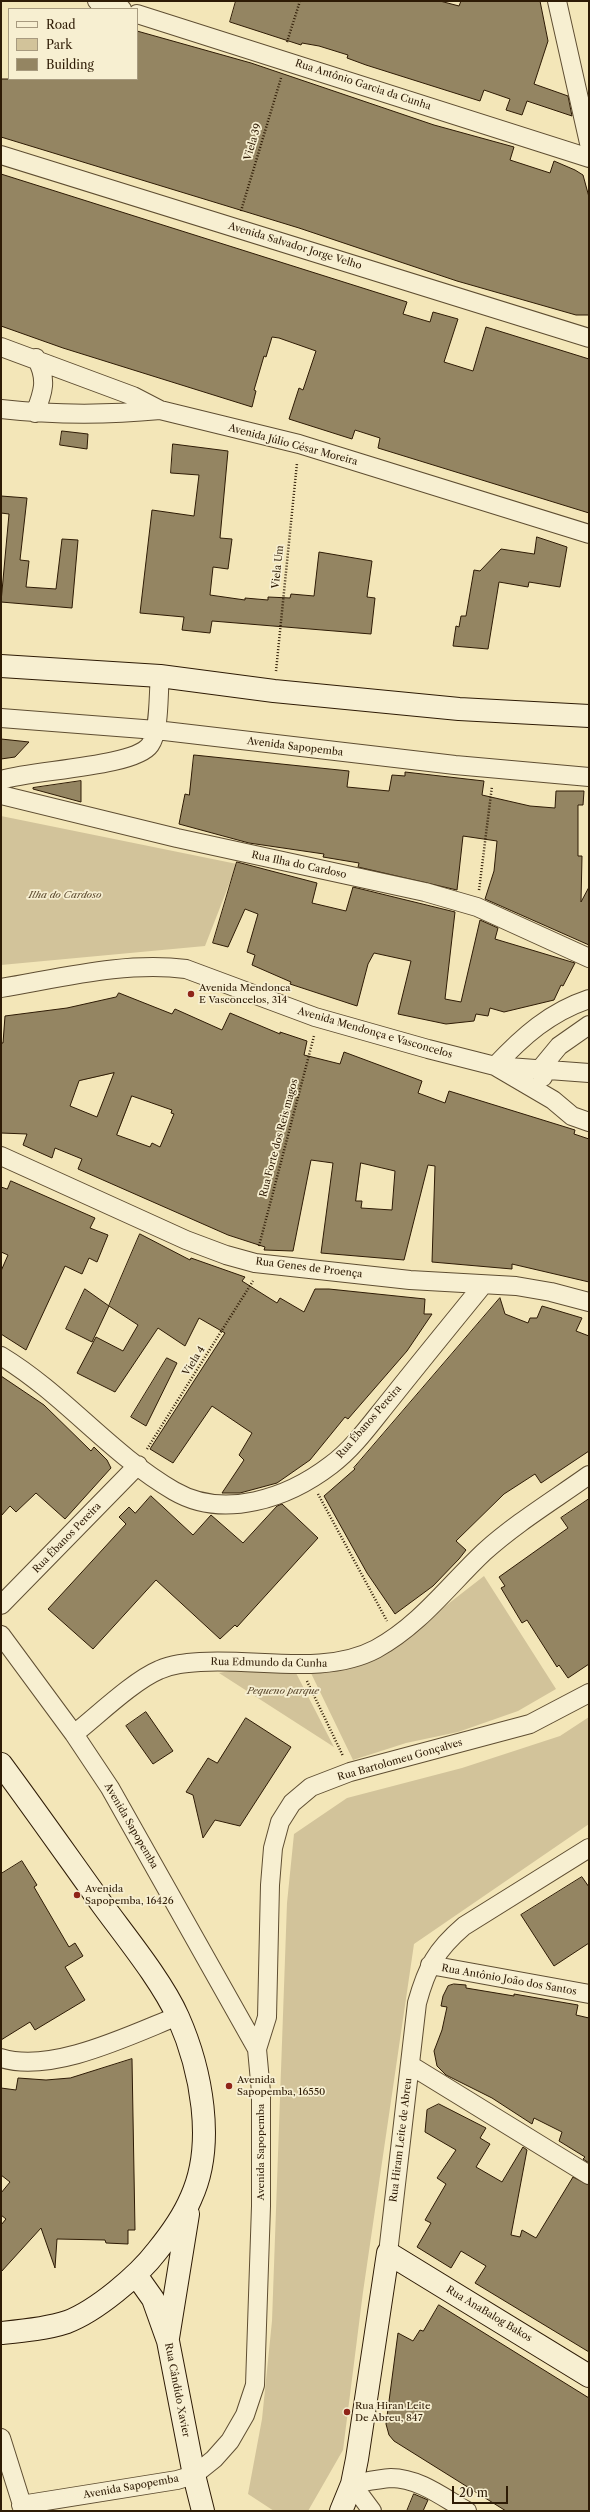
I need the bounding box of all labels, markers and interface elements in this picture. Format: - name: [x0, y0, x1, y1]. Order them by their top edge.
- legend: [8, 8, 138, 80]
- text: Road: [46, 17, 76, 32]
- text: Park: [46, 37, 72, 52]
- text: Building: [46, 57, 94, 72]
- street label: Rua Antônio Garcia da Cunha: [294, 57, 432, 113]
- street label: Viela 39: [242, 122, 264, 162]
- street label: Avenida Salvador Jorge Velho: [227, 220, 363, 272]
- street label: Avenida Júlio César Moreira: [227, 422, 359, 468]
- street label: Viela Um: [270, 545, 286, 589]
- street label: Avenida Sapopemba: [246, 735, 344, 759]
- street label: Rua Ilha do Cardoso: [250, 849, 348, 881]
- park label: Ilha do Cardoso: [28, 889, 102, 901]
- place label: Avenida Mendonca E Vasconcelos, 314: [199, 982, 291, 1006]
- marker: Avenida Mendonca E Vasconcelos, 314: [186, 989, 196, 999]
- street label: Avenida Mendonça e Vasconcelos: [296, 1005, 454, 1061]
- street label: Rua Forte dos Reis magos: [257, 1077, 301, 1199]
- street label: Rua Genes de Proença: [255, 1255, 363, 1281]
- street label: Viela 4: [180, 1344, 208, 1378]
- street label: Rua Ébanos Pereira: [334, 1383, 404, 1461]
- street label: Rua Ébanos Pereira: [30, 1500, 104, 1576]
- street label: Rua Edmundo da Cunha: [211, 1656, 327, 1670]
- park label: Pequeno parque: [247, 1685, 319, 1697]
- street label: Rua Bartolomeu Gonçalves: [336, 1736, 464, 1784]
- street label: Avenida Sapopemba: [102, 1781, 160, 1871]
- place label: Avenida Sapopemba, 16426: [85, 1883, 174, 1906]
- marker: Avenida Sapopemba, 16426: [72, 1890, 82, 1900]
- street label: Rua Antônio João dos Santos: [440, 1962, 578, 1998]
- place label: Avenida Sapopemba, 16550: [237, 2074, 325, 2098]
- street label: Rua Hiram Leite de Abreu: [387, 2077, 415, 2203]
- marker: Avenida Sapopemba, 16550: [224, 2081, 234, 2091]
- street label: Avenida Sapopemba: [255, 2104, 267, 2200]
- street label: Rua AnaBalog Bakos: [444, 2284, 534, 2344]
- street label: Rua Cândido Xavier: [162, 2342, 192, 2438]
- place label: Rua Hiran Leite De Abreu, 847: [355, 2400, 431, 2424]
- marker: Rua Hiran Leite De Abreu, 847: [342, 2407, 352, 2417]
- street label: Avenida Sapopemba: [82, 2473, 180, 2501]
- scale bar: [454, 2478, 510, 2504]
- text: 20 m: [459, 2485, 488, 2500]

